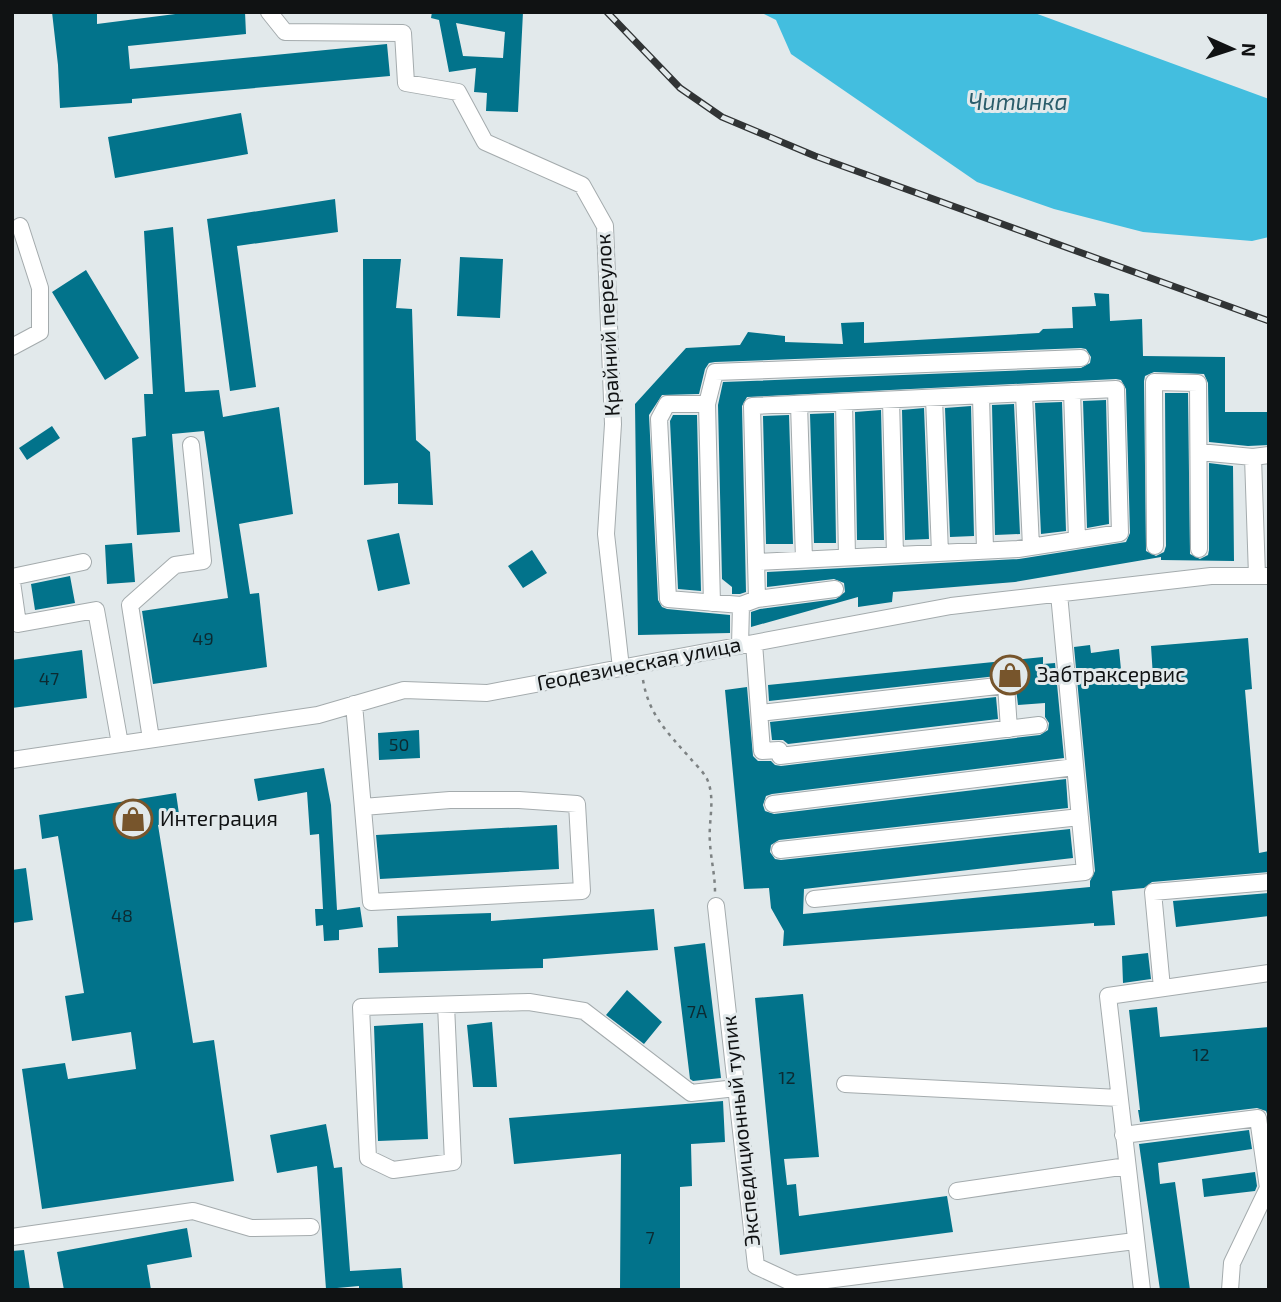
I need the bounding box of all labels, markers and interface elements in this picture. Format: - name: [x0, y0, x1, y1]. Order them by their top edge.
- north arrow: [1197, 14, 1267, 84]
- text: N: [1238, 42, 1261, 57]
- water label: Читинка: [968, 87, 1068, 115]
- street label: Крайний переулок: [589, 233, 625, 417]
- house number: 49: [192, 627, 214, 649]
- street label: Геодезическая улица: [535, 630, 743, 696]
- shop icon: Забтраксервис: [989, 654, 1031, 696]
- place label: Забтраксервис: [1037, 661, 1186, 686]
- house number: 47: [39, 667, 59, 689]
- house number: 50: [389, 733, 409, 755]
- shop icon: Интеграция: [112, 798, 154, 840]
- place label: Интеграция: [160, 805, 278, 830]
- house number: 48: [111, 904, 133, 926]
- house number: 7А: [687, 1000, 708, 1022]
- street label: Экспедиционный тупик: [715, 1014, 765, 1248]
- house number: 12: [1192, 1043, 1210, 1065]
- house number: 12: [778, 1066, 796, 1088]
- house number: 7: [645, 1226, 655, 1248]

